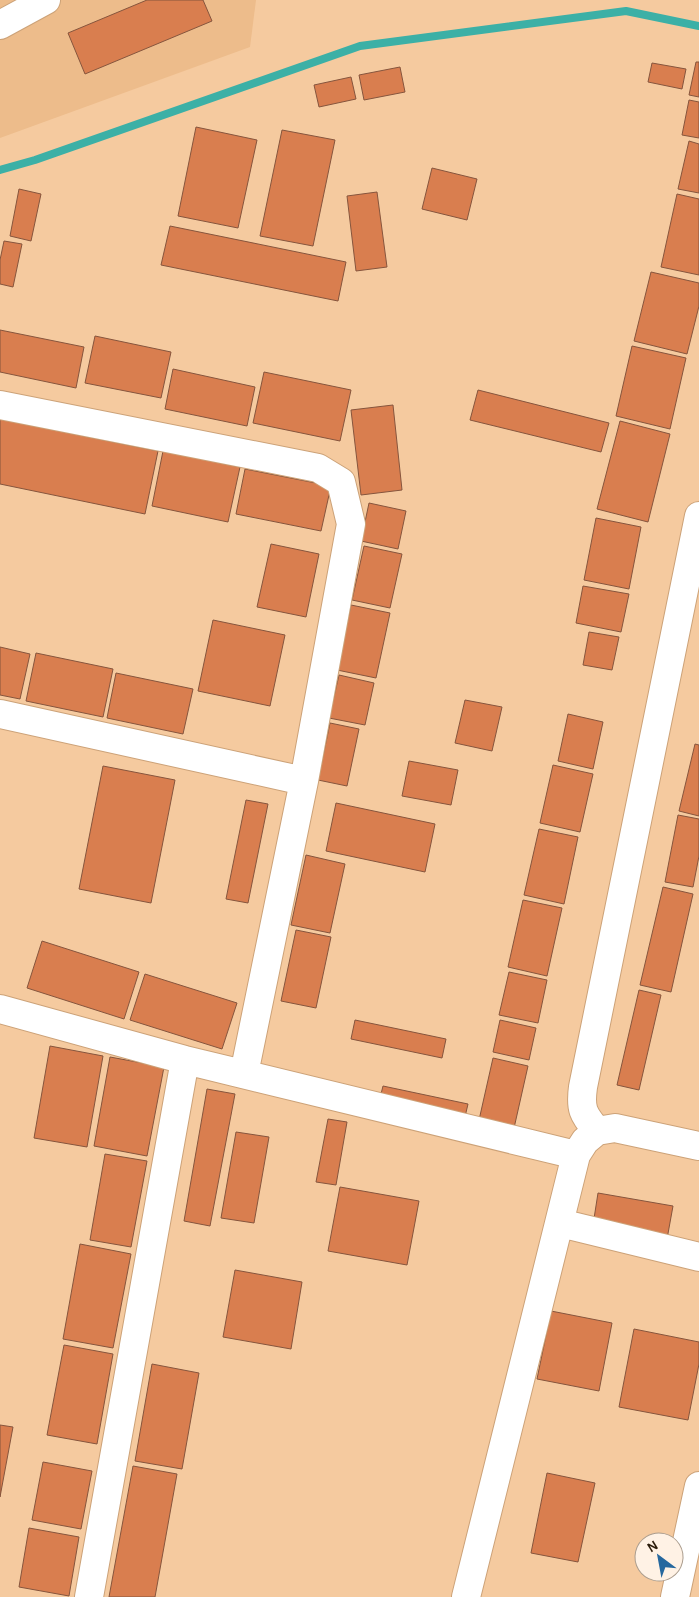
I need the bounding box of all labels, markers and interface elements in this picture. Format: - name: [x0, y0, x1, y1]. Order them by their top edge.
- north arrow: [634, 1532, 684, 1582]
- text: N: [645, 1538, 660, 1555]

